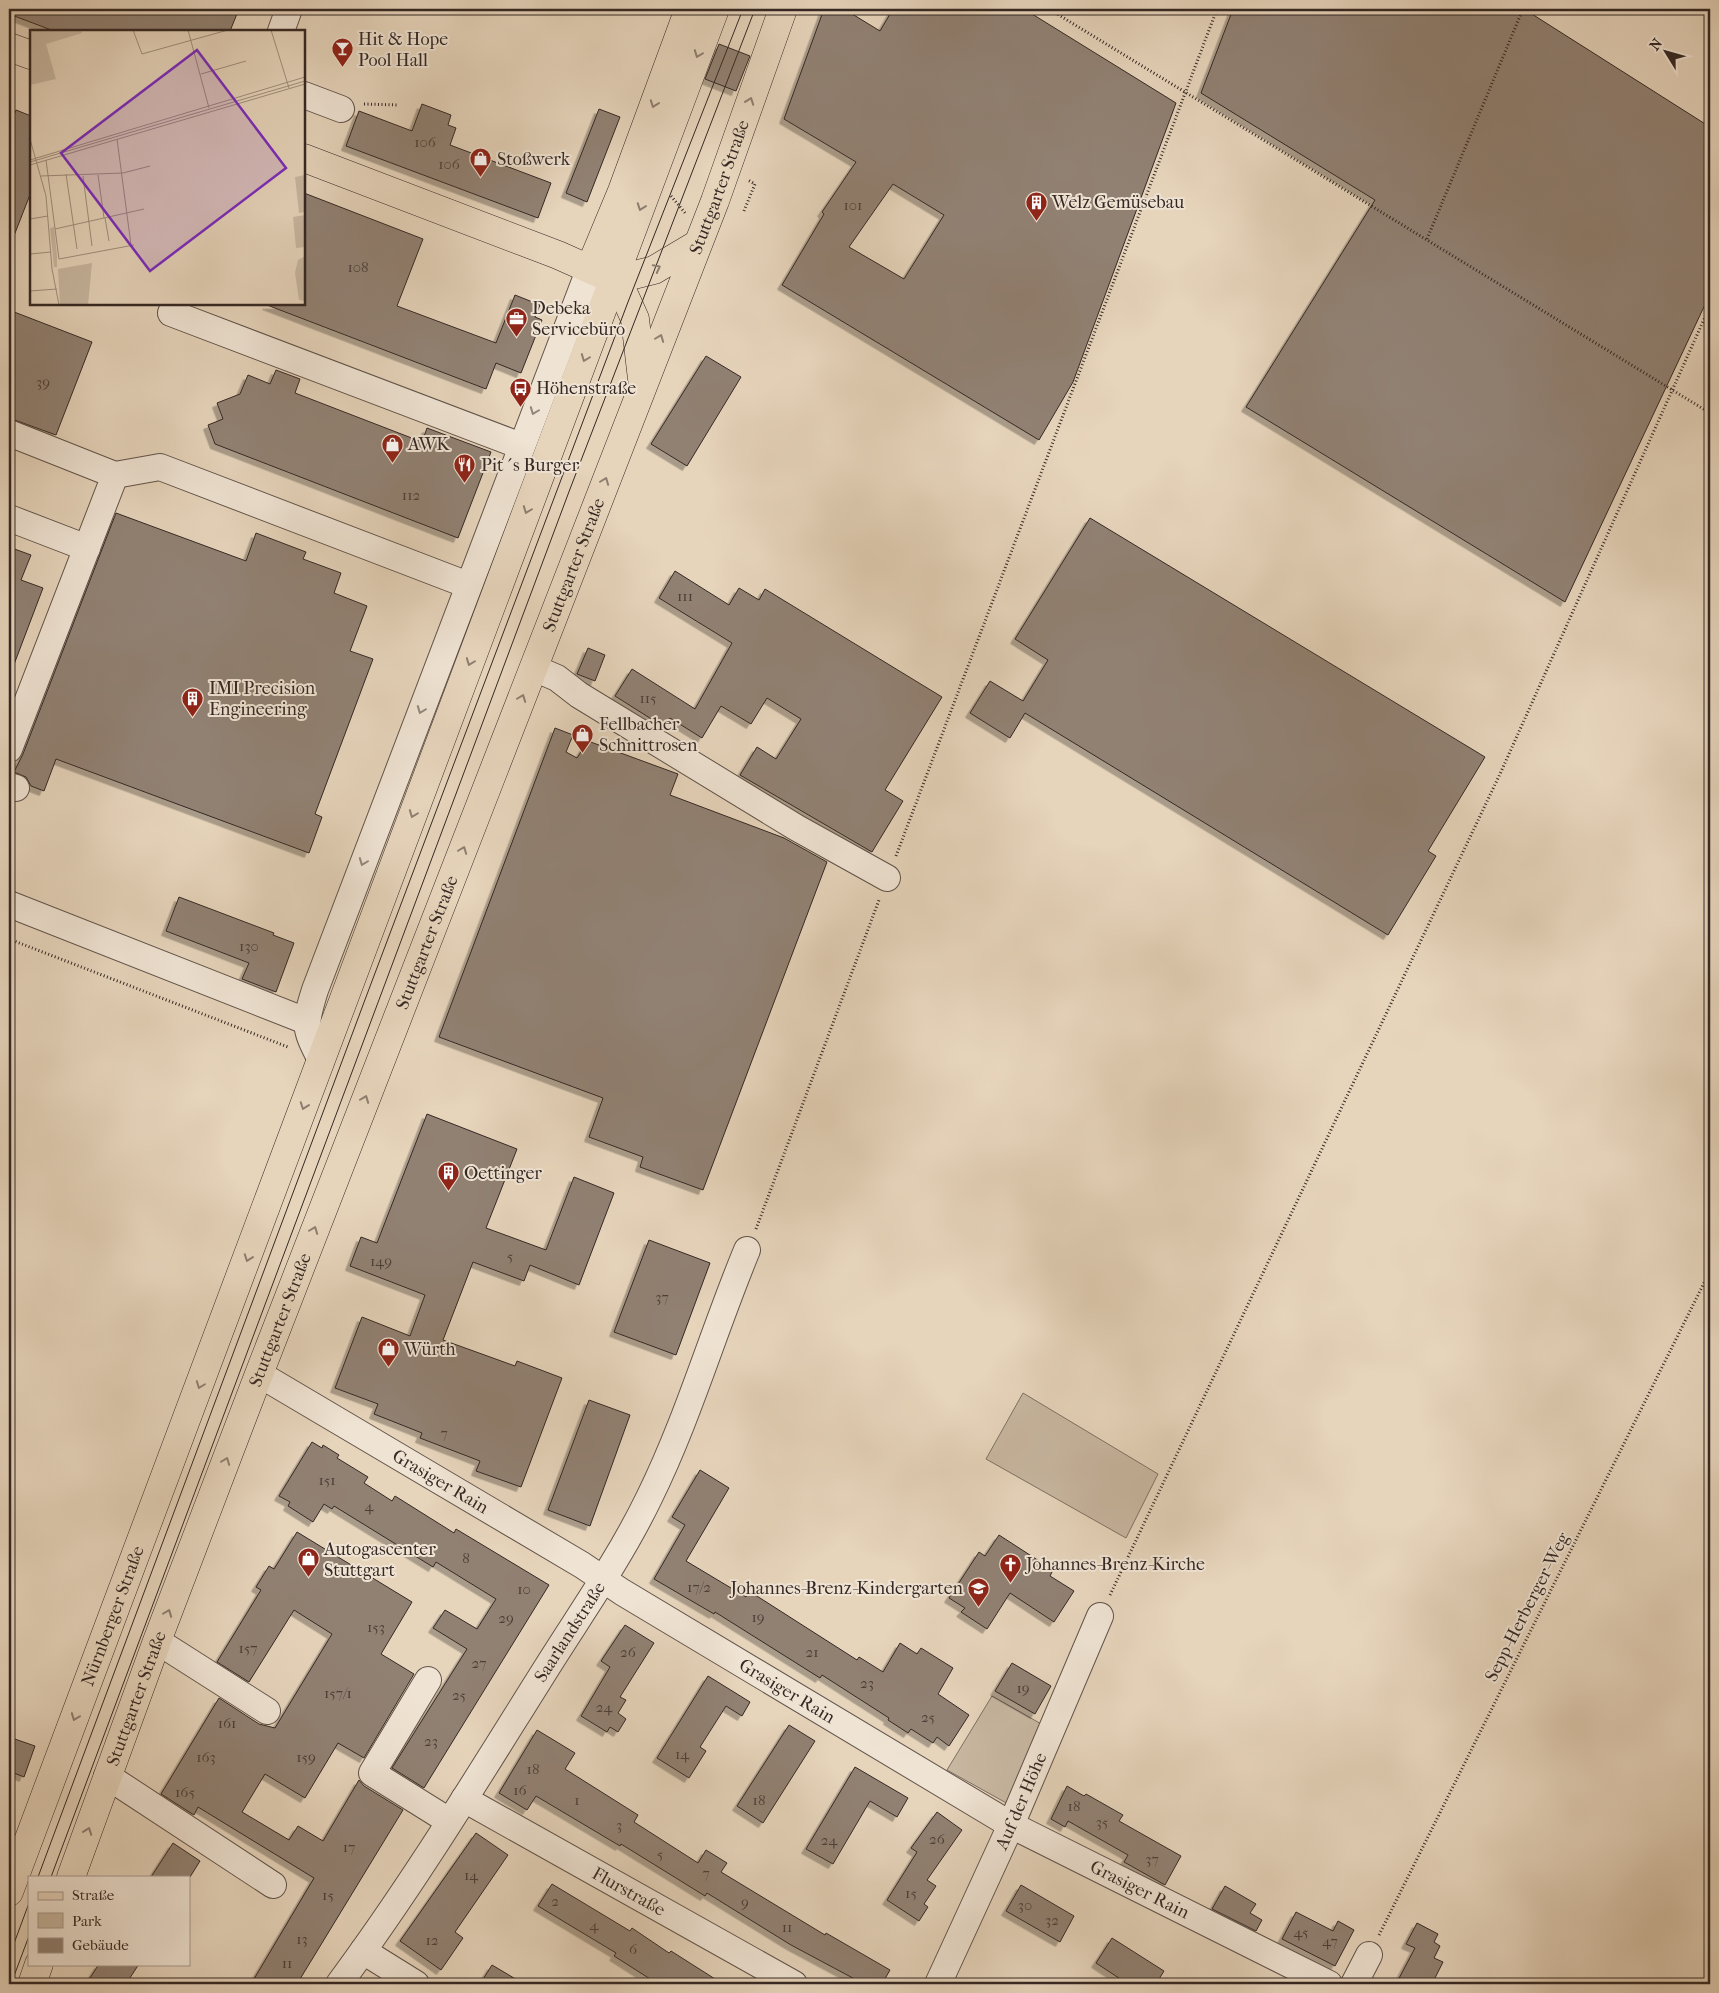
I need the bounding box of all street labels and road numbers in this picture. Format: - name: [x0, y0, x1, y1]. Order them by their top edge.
- street label: Stuttgarter Straße: [685, 117, 754, 258]
- street label: Stuttgarter Straße: [538, 495, 609, 635]
- street label: Stuttgarter Straße: [392, 873, 463, 1013]
- street label: Stuttgarter Straße: [245, 1250, 316, 1390]
- street label: Grasiger Rain: [388, 1445, 493, 1519]
- street label: Sepp-Herberger-Weg: [1481, 1529, 1574, 1685]
- street label: Nürnberger Straße: [77, 1543, 149, 1689]
- street label: Saarlandstraße: [530, 1578, 610, 1686]
- street label: Stuttgarter Straße: [102, 1628, 171, 1769]
- street label: Grasiger Rain: [735, 1655, 839, 1728]
- street label: Auf der Höhe: [991, 1749, 1052, 1854]
- street label: Grasiger Rain: [1087, 1856, 1193, 1924]
- street label: Flurstraße: [588, 1863, 669, 1921]

